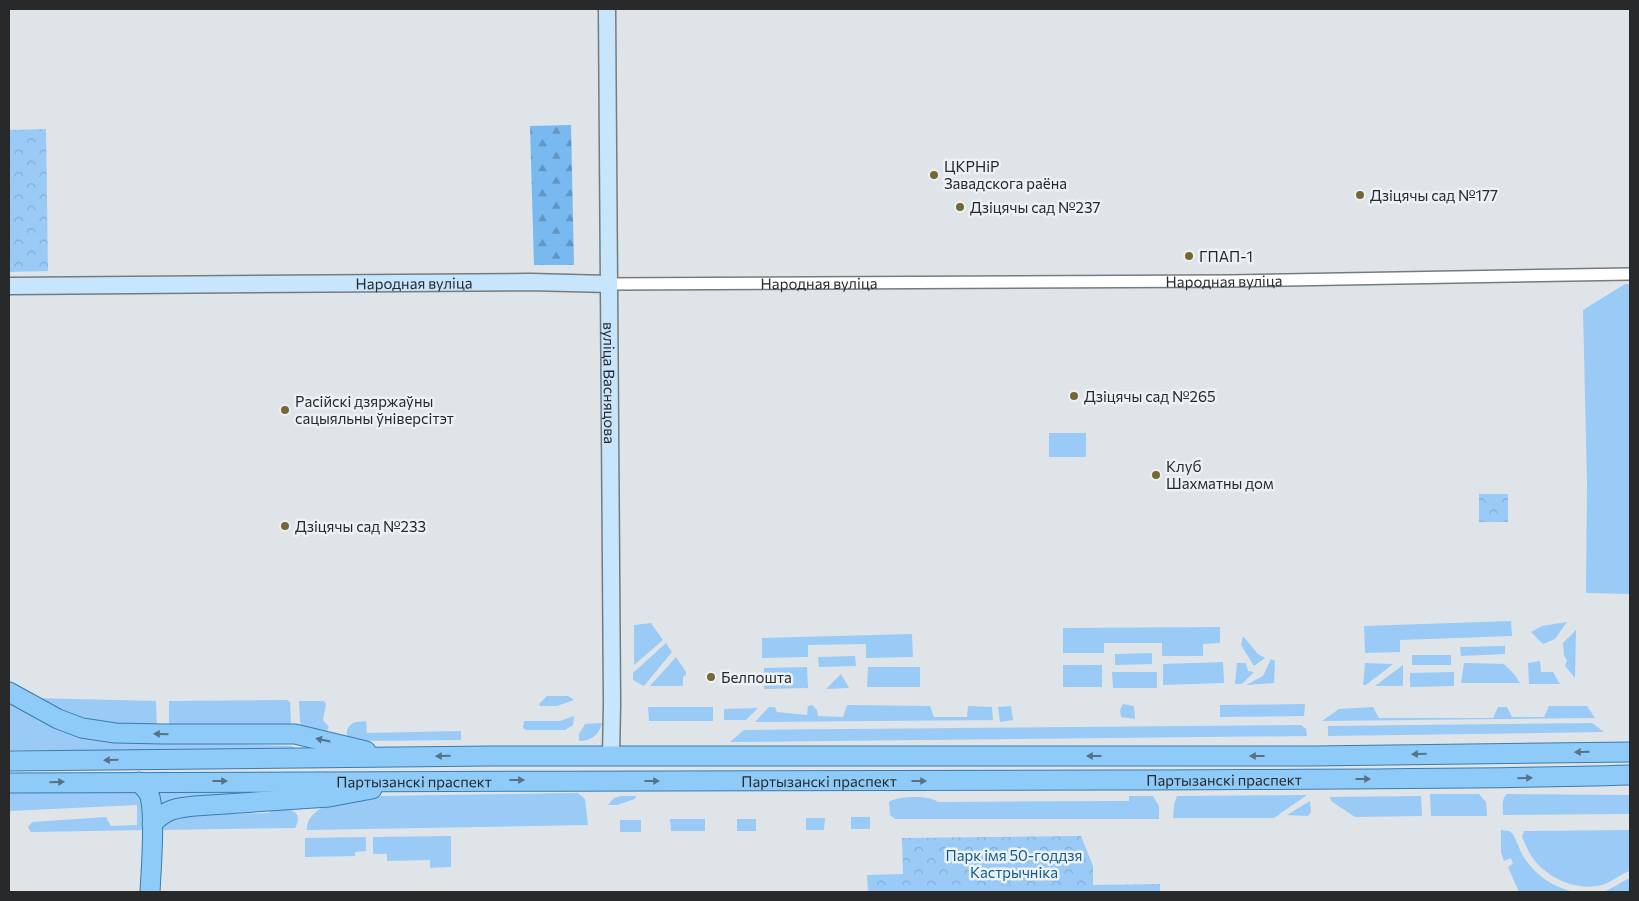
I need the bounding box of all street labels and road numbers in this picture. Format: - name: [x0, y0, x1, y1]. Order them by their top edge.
- street label: Народная вуліца: [1166, 271, 1283, 290]
- street label: Народная вуліца: [356, 273, 472, 292]
- street label: Народная вуліца: [761, 274, 877, 292]
- street label: вуліца Васняцова: [600, 322, 619, 444]
- street label: Партызанскі праспект: [1146, 770, 1302, 789]
- street label: Партызанскі праспект: [336, 772, 492, 790]
- street label: Партызанскі праспект: [741, 772, 897, 790]

